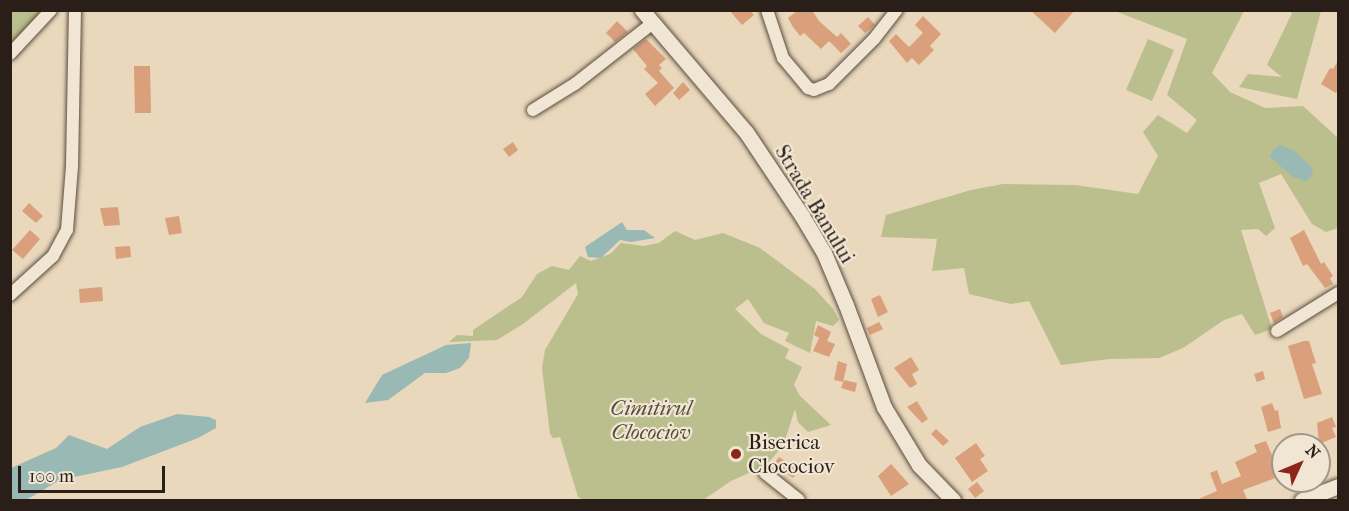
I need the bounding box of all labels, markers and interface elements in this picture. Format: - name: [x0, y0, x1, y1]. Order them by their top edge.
- street label: Strada Banului: [770, 140, 860, 268]
- park label: Cimitirul Clocociov: [610, 395, 692, 445]
- place label: Biserica Clocociov: [748, 429, 834, 479]
- north arrow: [1271, 433, 1331, 493]
- text: N: [1302, 441, 1324, 462]
- marker: Biserica Clocociov: [729, 447, 743, 461]
- scale bar: [21, 454, 168, 492]
- text: 100 m: [29, 466, 74, 487]

